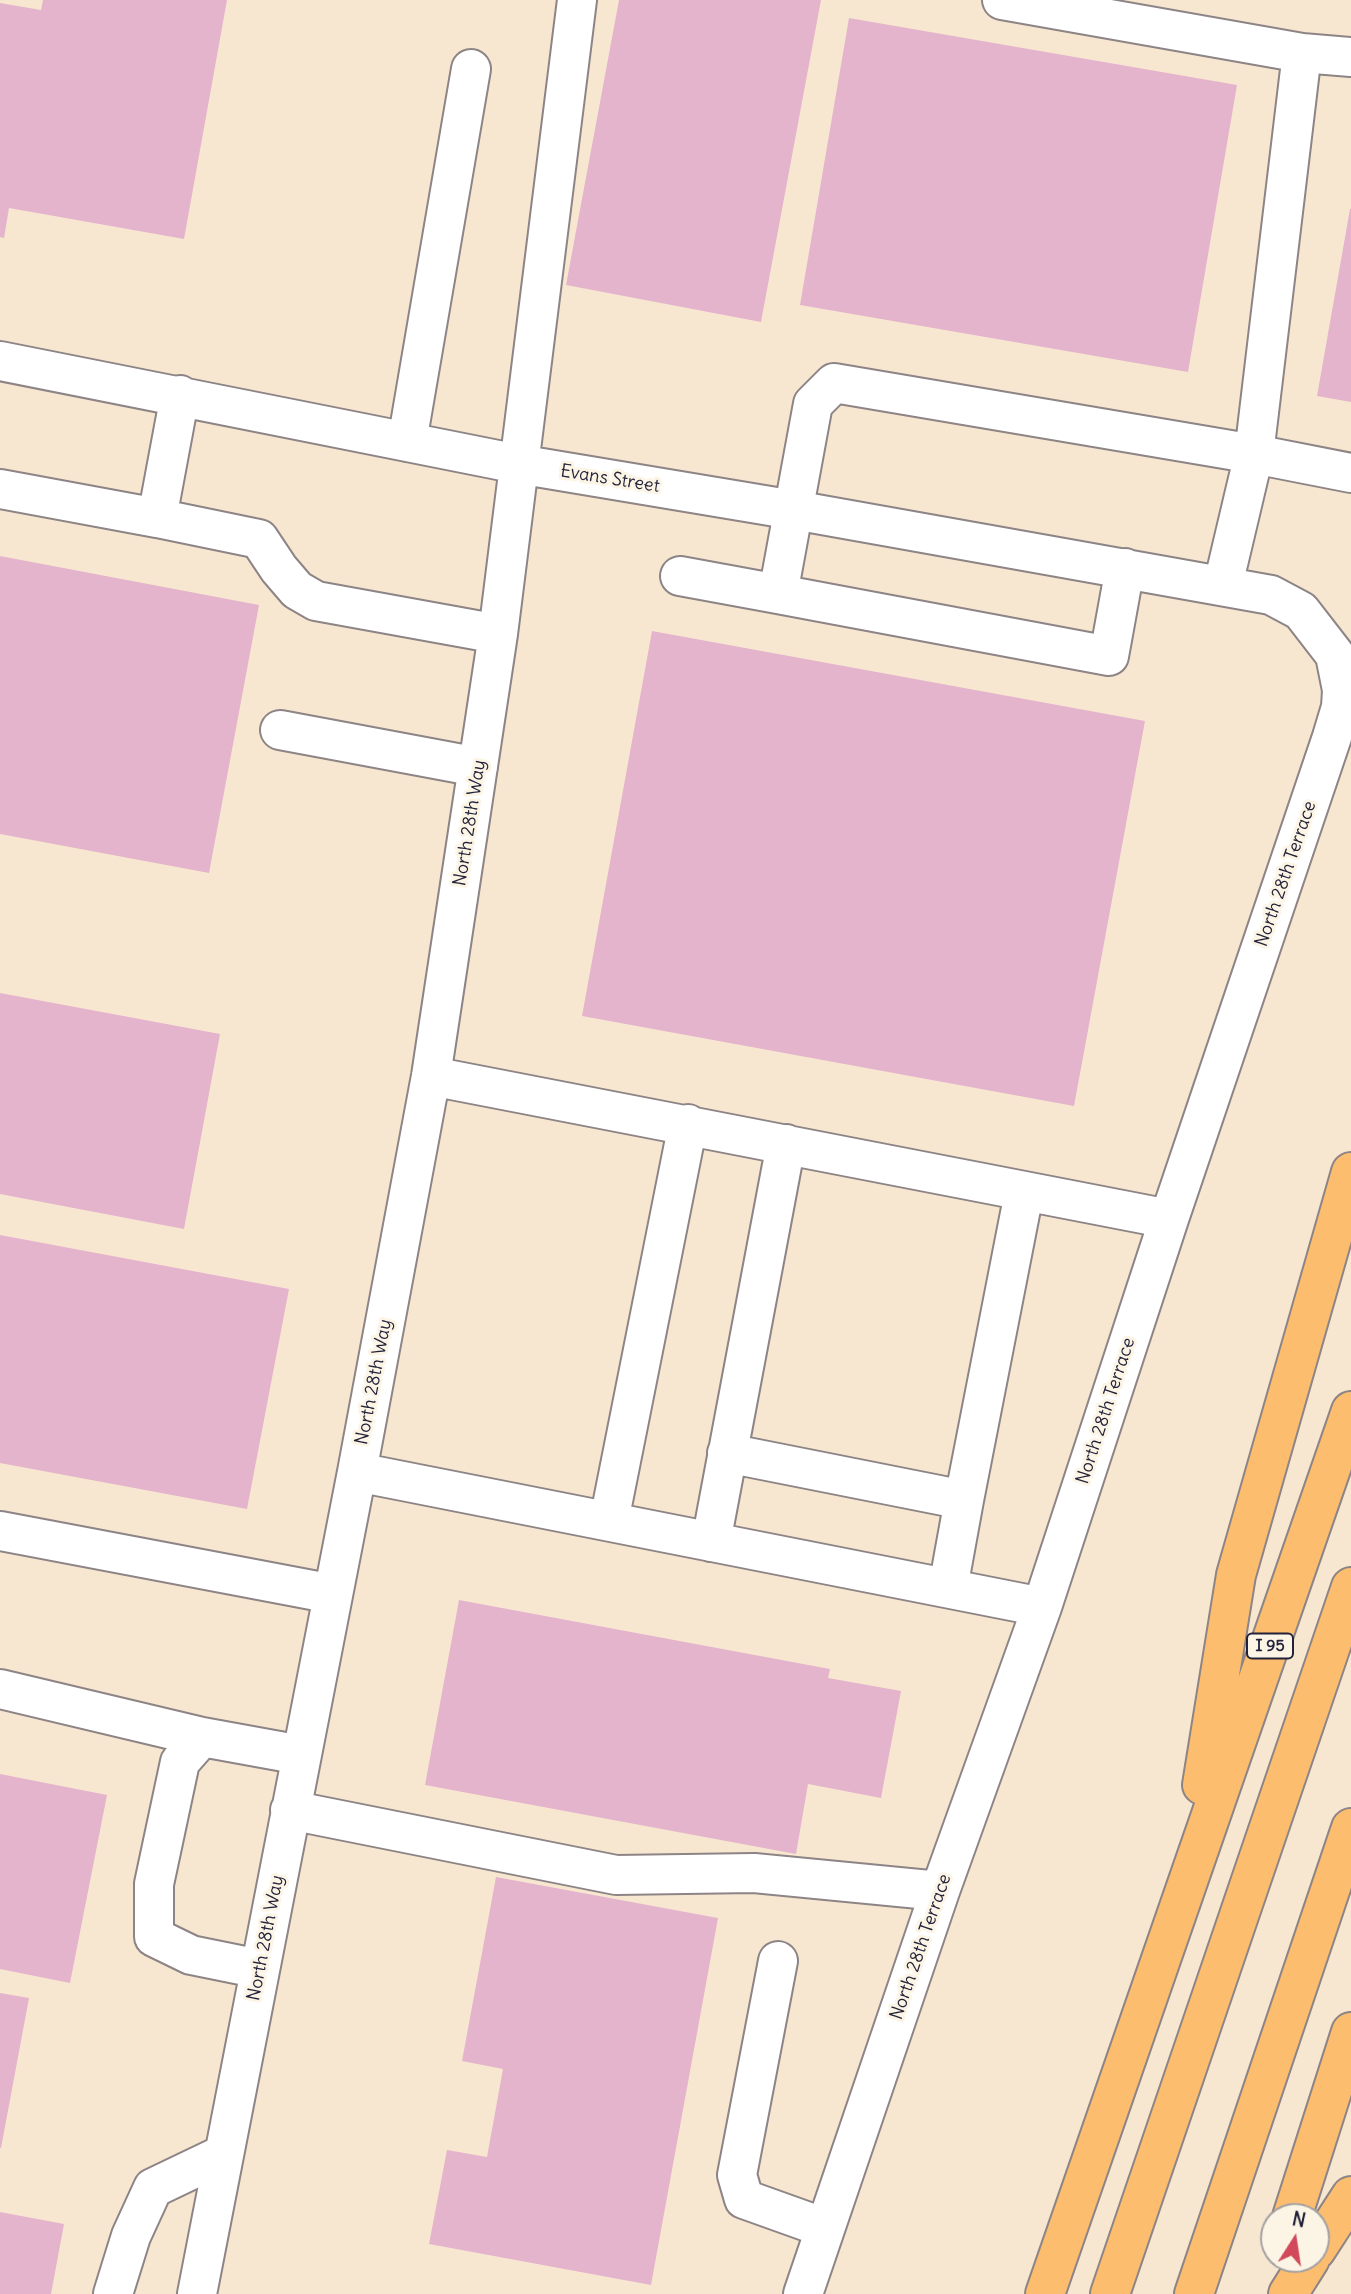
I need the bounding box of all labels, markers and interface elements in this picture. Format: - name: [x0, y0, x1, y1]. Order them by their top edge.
- street label: Evans Street: [559, 460, 661, 498]
- street label: North 28th Way: [449, 758, 491, 888]
- street label: North 28th Terrace: [1251, 798, 1321, 950]
- street label: North 28th Way: [351, 1317, 397, 1447]
- street label: North 28th Terrace: [1072, 1335, 1140, 1487]
- road number: I 95: [1247, 1634, 1293, 1658]
- street label: North 28th Terrace: [886, 1871, 956, 2023]
- street label: North 28th Way: [243, 1873, 289, 2003]
- north arrow: [1260, 2203, 1330, 2273]
- text: N: [1290, 2206, 1308, 2233]

